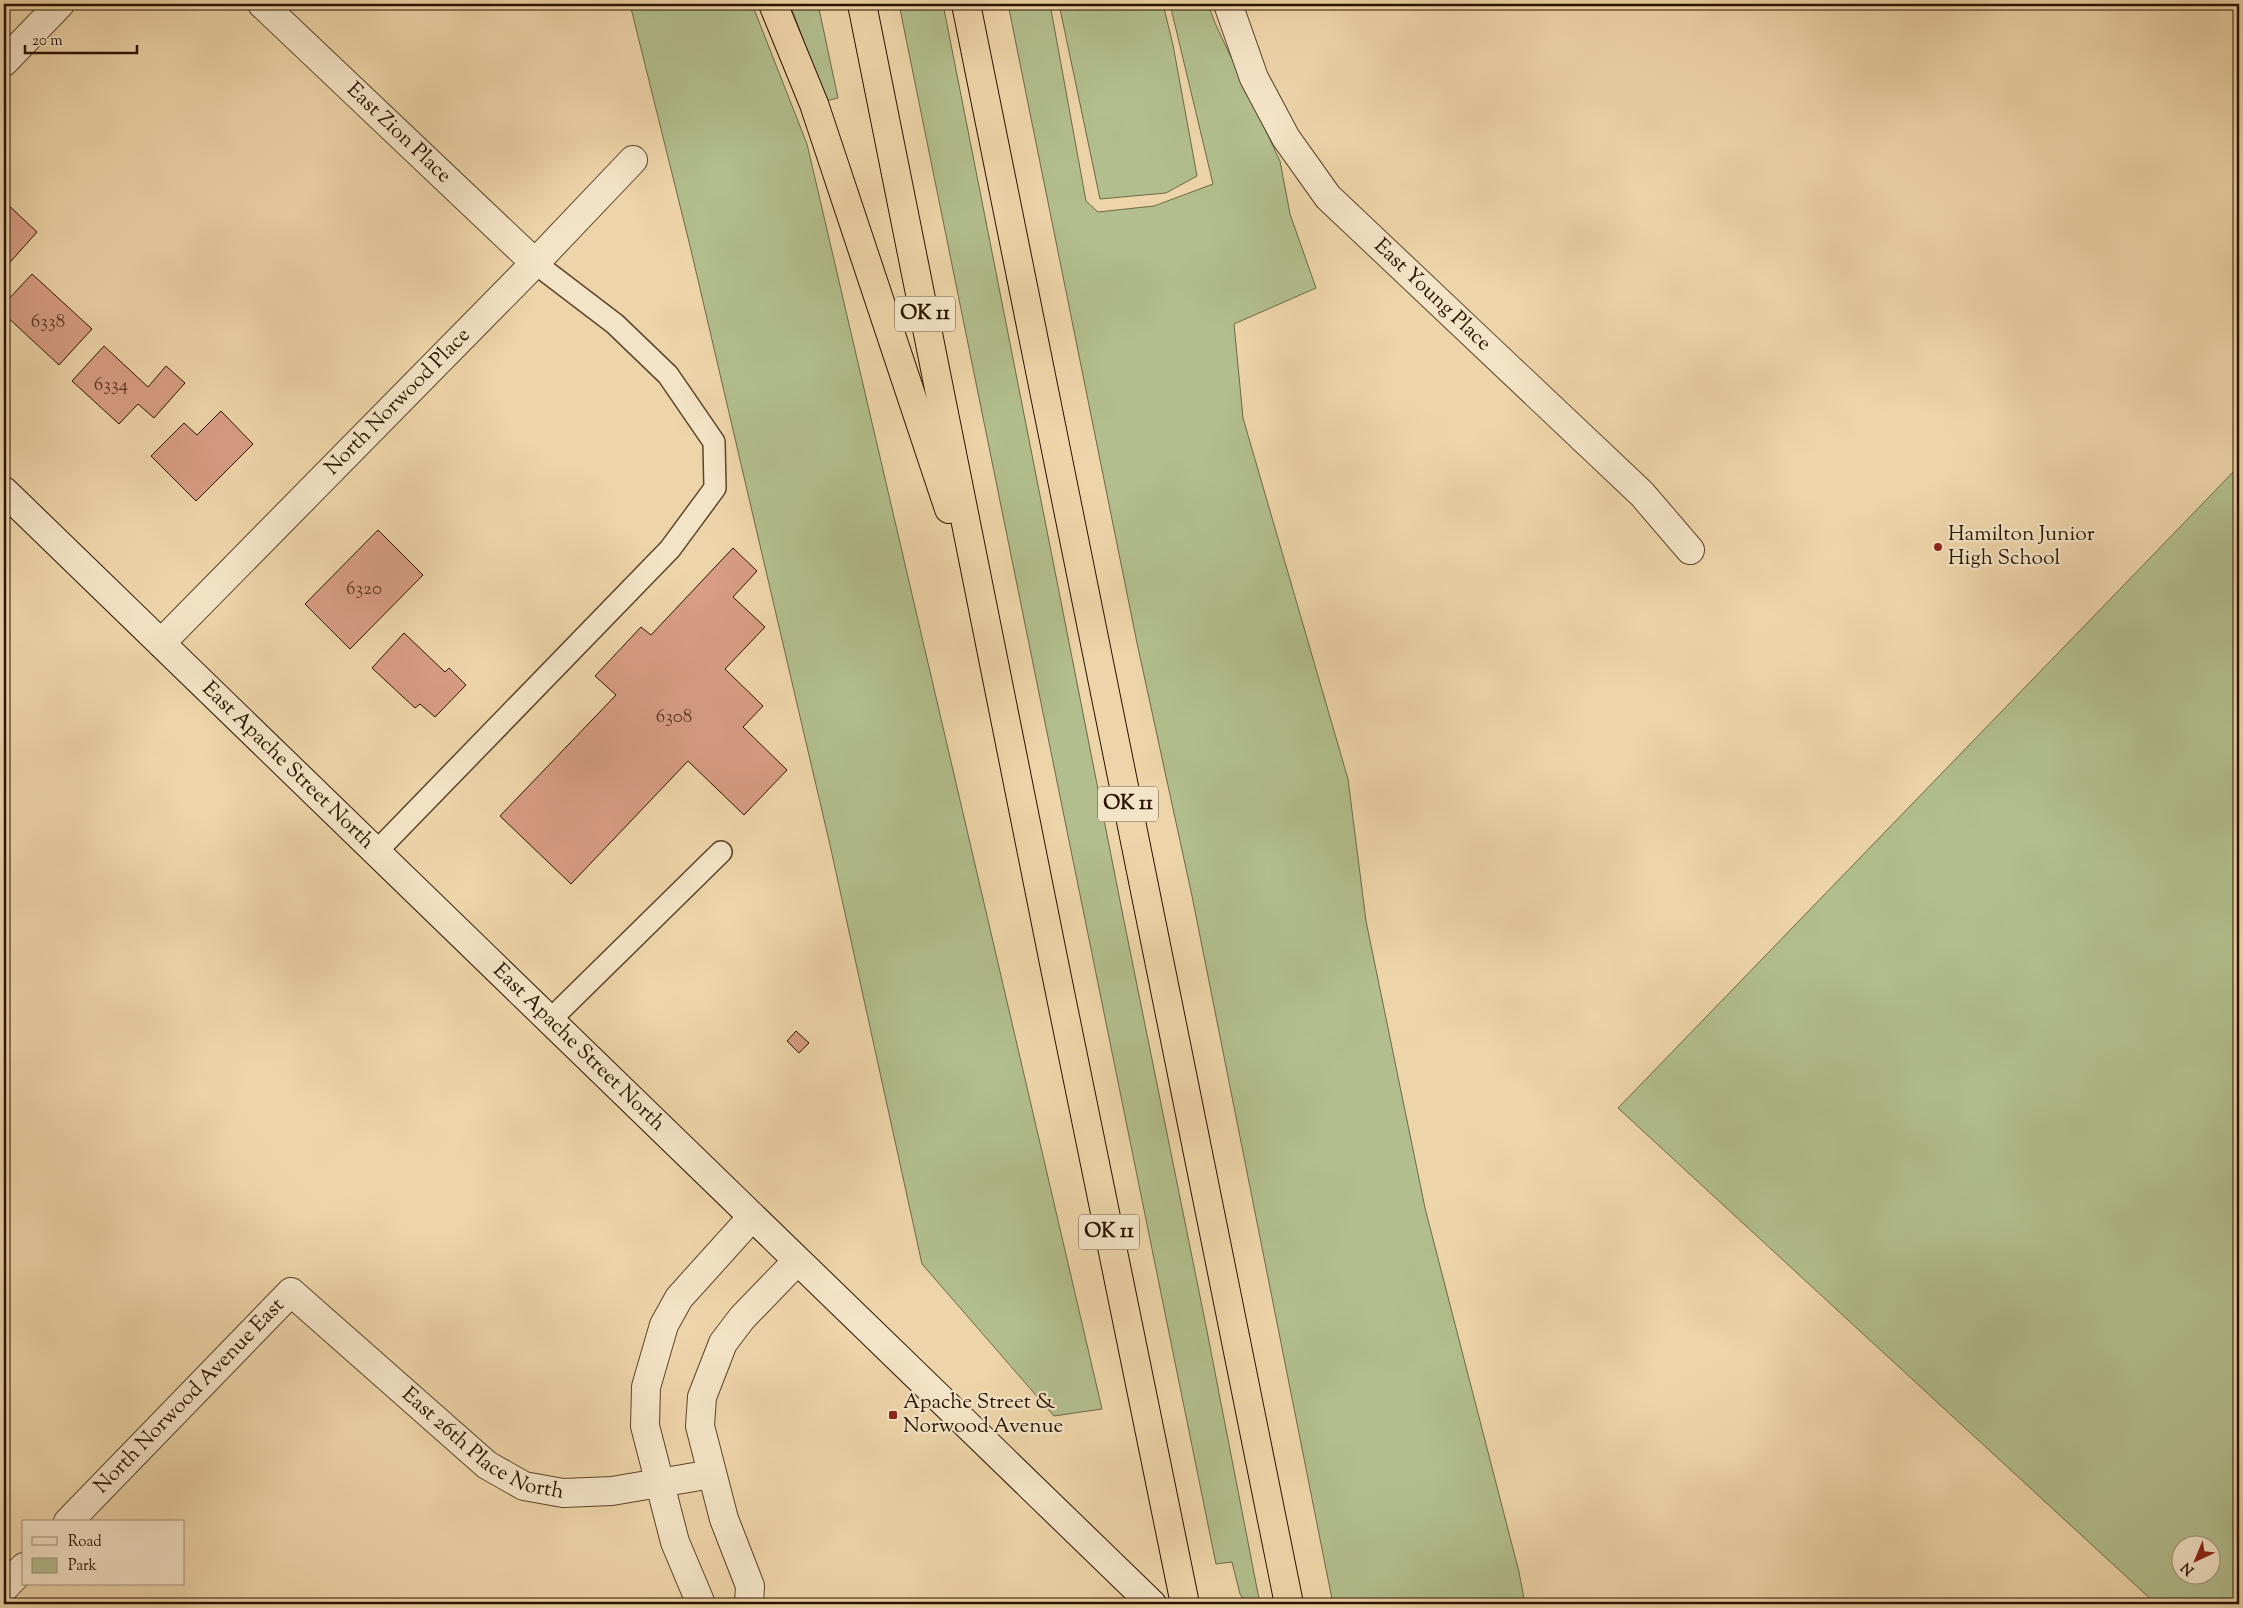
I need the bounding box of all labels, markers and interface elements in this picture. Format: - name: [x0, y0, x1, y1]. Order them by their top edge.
- scale bar: [25, 22, 138, 54]
- text: 20 m: [32, 31, 63, 52]
- street label: East Zion Place: [339, 76, 458, 191]
- street label: East Young Place: [1366, 232, 1498, 359]
- road number: OK 11: [895, 296, 955, 332]
- house number: 6338: [31, 309, 65, 336]
- street label: North Norwood Place: [318, 322, 478, 483]
- house number: 6334: [94, 372, 129, 399]
- place label: Hamilton Junior High School: [1948, 520, 2095, 574]
- marker: Hamilton Junior High School: [1932, 541, 1944, 553]
- house number: 6320: [346, 576, 382, 603]
- street label: East Apache Street North: [195, 675, 381, 857]
- house number: 6308: [656, 704, 692, 731]
- road number: OK 11: [1098, 786, 1158, 822]
- street label: East Apache Street North: [485, 957, 671, 1139]
- road number: OK 11: [1079, 1214, 1139, 1250]
- street label: North Norwood Avenue East: [88, 1292, 292, 1501]
- street label: East 26th Place North: [394, 1381, 566, 1508]
- place label: Apache Street & Norwood Avenue: [903, 1388, 1063, 1442]
- marker: Apache Street & Norwood Avenue: [887, 1409, 899, 1421]
- legend: [22, 1520, 185, 1586]
- text: Road: [68, 1532, 102, 1553]
- north arrow: [2170, 1536, 2220, 1586]
- text: Park: [68, 1556, 97, 1577]
- text: N: [2177, 1557, 2199, 1579]

